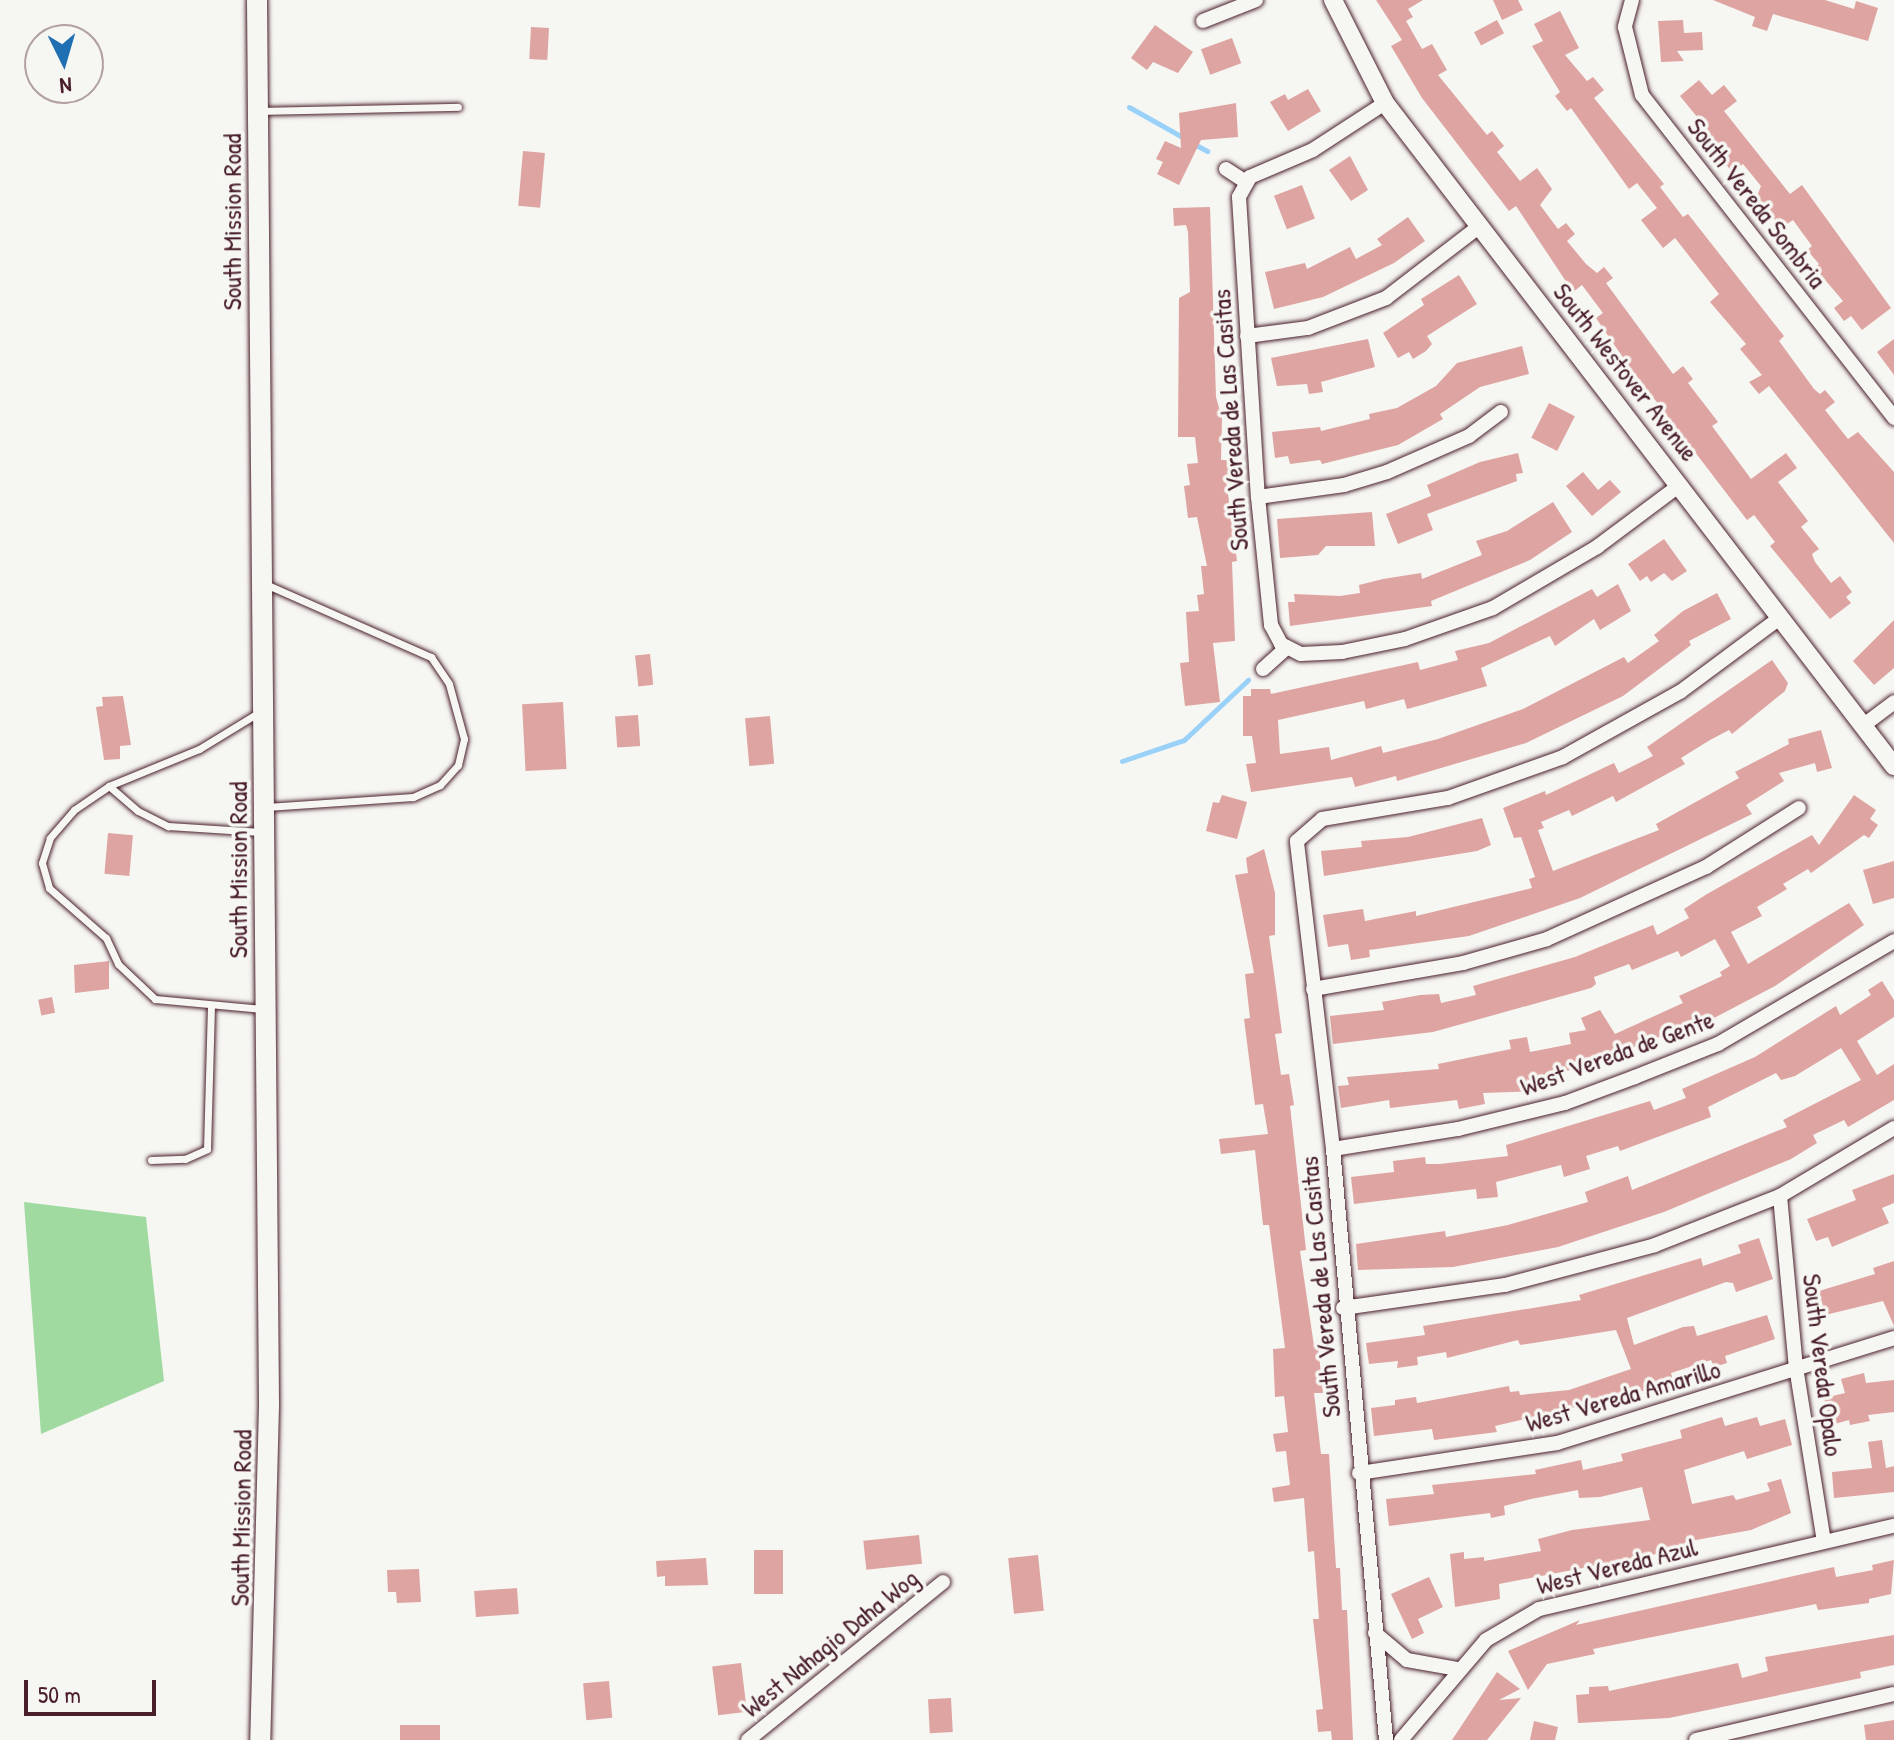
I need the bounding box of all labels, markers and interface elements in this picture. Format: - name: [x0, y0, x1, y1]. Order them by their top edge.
- north arrow: [24, 24, 104, 104]
- text: N: [59, 70, 73, 101]
- street label: South Vereda Sombria: [1681, 112, 1833, 294]
- street label: South Mission Road: [216, 134, 248, 310]
- street label: South Westover Avenue: [1547, 277, 1705, 467]
- street label: South Vereda de Las Casitas: [1205, 288, 1255, 552]
- street label: South Mission Road: [222, 782, 254, 958]
- street label: West Vereda de Gente: [1516, 1004, 1718, 1102]
- street label: South Vereda de Las Casitas: [1293, 1155, 1347, 1419]
- street label: South Vereda Opalo: [1796, 1272, 1850, 1458]
- street label: West Vereda Amarillo: [1522, 1353, 1724, 1439]
- street label: South Mission Road: [224, 1429, 258, 1607]
- street label: West Vereda Azul: [1534, 1531, 1700, 1601]
- street label: West Nahagio Daha Wog: [735, 1562, 925, 1724]
- scale bar: [28, 1664, 160, 1714]
- text: 50 m: [38, 1678, 81, 1710]

